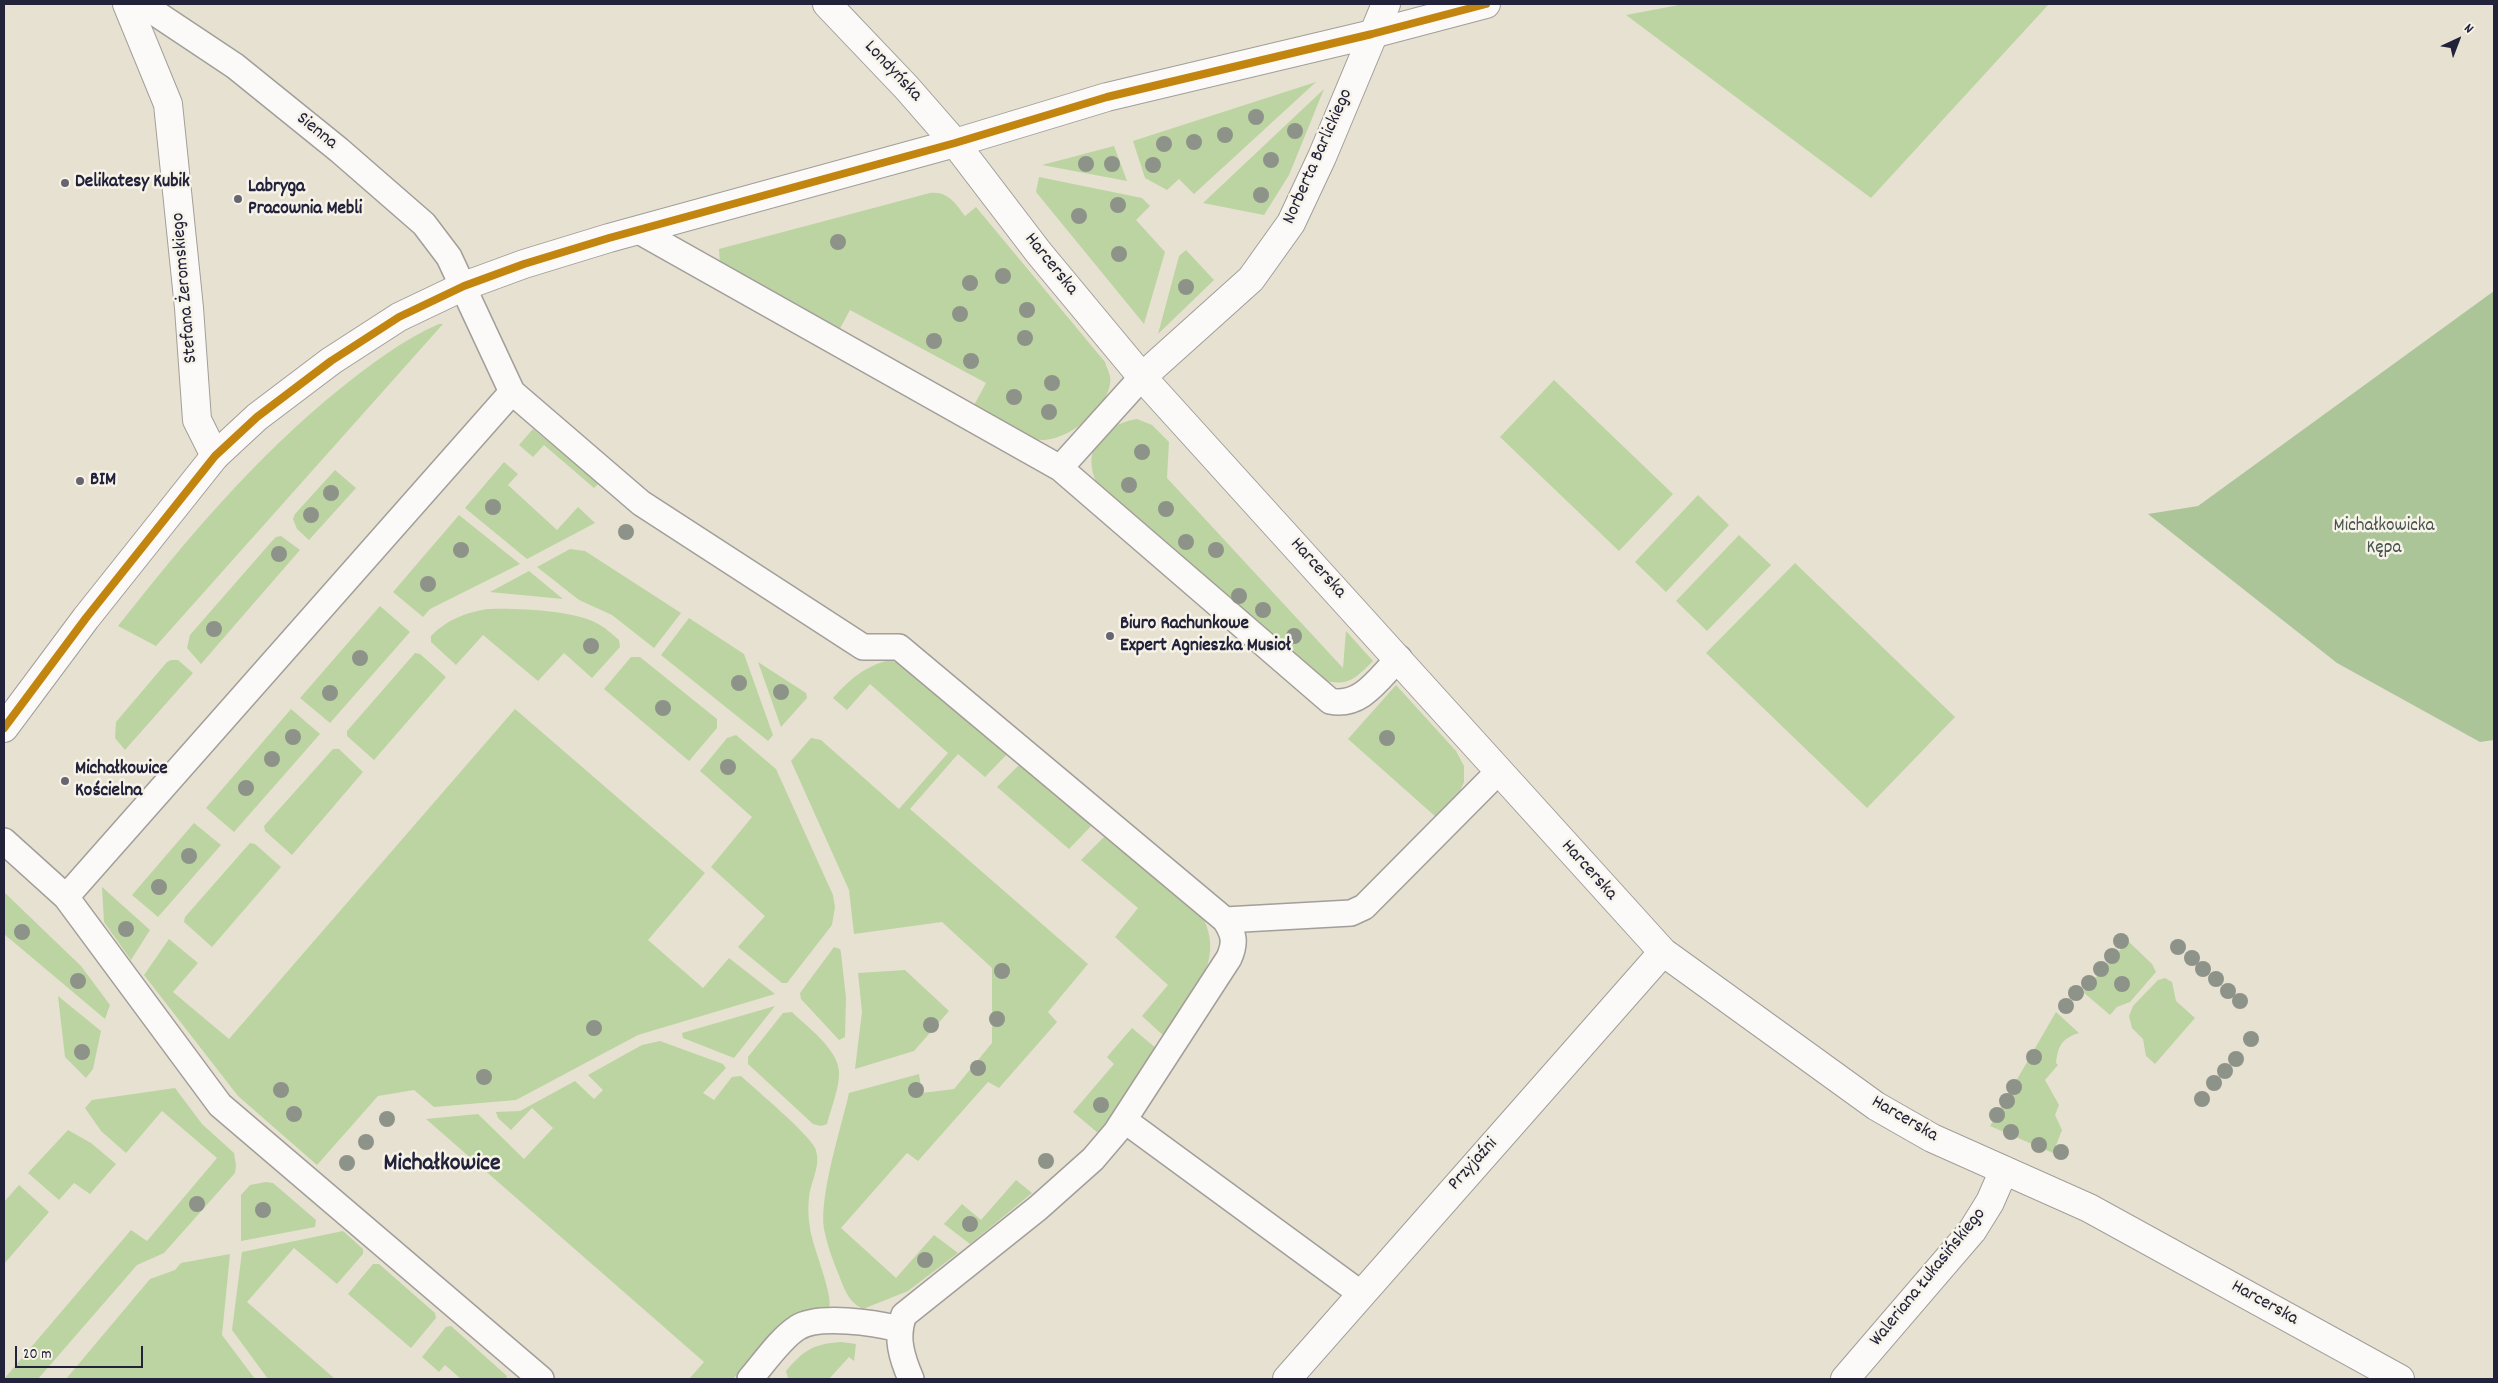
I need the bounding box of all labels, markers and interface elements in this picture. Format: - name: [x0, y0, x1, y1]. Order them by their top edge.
- north arrow: [2433, 15, 2483, 65]
- text: N: [2459, 19, 2478, 39]
- street label: Londyńska: [858, 37, 926, 107]
- street label: Norberta Barlickiego: [1279, 86, 1359, 228]
- street label: Sienna: [291, 108, 341, 156]
- place label: Delikatesy Kubik: [75, 172, 190, 194]
- marker: Delikatesy Kubik: [59, 177, 71, 189]
- place label: Labryga Pracownia Mebli: [248, 177, 362, 221]
- marker: Labryga Pracownia Mebli: [232, 193, 244, 205]
- street label: Stefana Żeromskiego: [168, 212, 204, 364]
- street label: Harcerska: [1018, 229, 1082, 301]
- place label: BIM: [90, 470, 116, 492]
- marker: BIM: [74, 475, 86, 487]
- park label: Michałkowicka Kępa: [2334, 516, 2434, 560]
- street label: Harcerska: [1284, 534, 1350, 604]
- place label: Biuro Rachunkowe Expert Agnieszka Musioł: [1120, 614, 1291, 658]
- marker: Biuro Rachunkowe Expert Agnieszka Musioł: [1104, 630, 1116, 642]
- place label: Michałkowice Kościelna: [75, 759, 168, 803]
- marker: Michałkowice Kościelna: [59, 775, 71, 787]
- street label: Harcerska: [1555, 836, 1621, 906]
- street label: Harcerska: [1867, 1092, 1941, 1148]
- street label: Przyjaźni: [1444, 1134, 1504, 1196]
- district label: Michałkowice: [384, 1152, 500, 1180]
- street label: Waleriana Łukasińskiego: [1866, 1204, 1992, 1352]
- street label: Harcerska: [2226, 1276, 2302, 1332]
- scale bar: [18, 1336, 145, 1368]
- text: 20 m: [23, 1344, 51, 1366]

